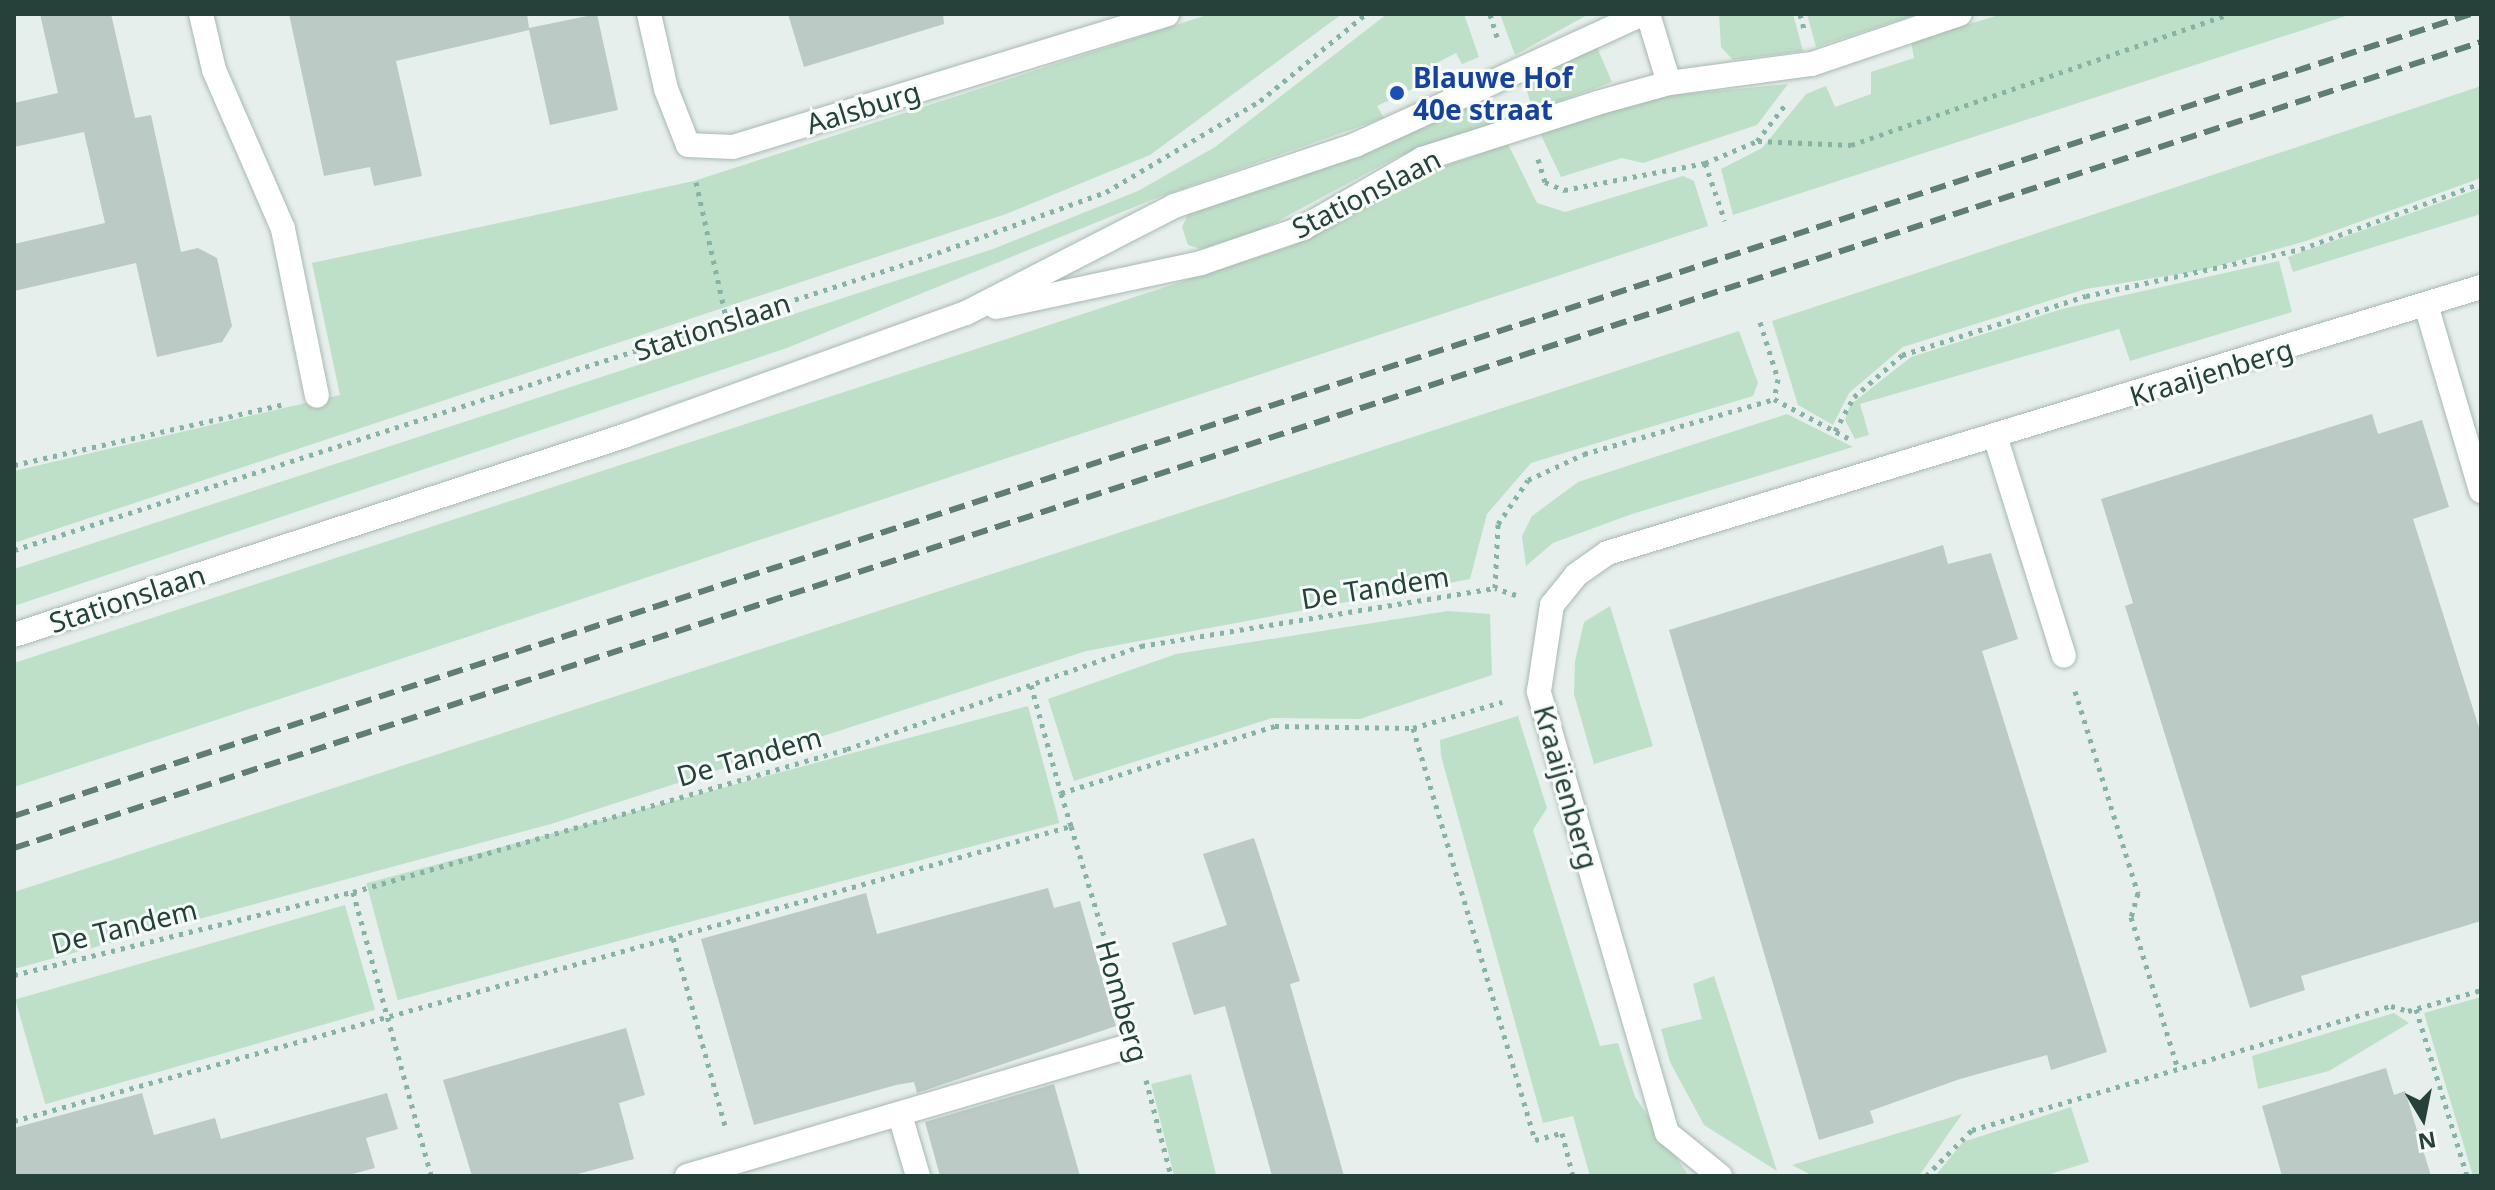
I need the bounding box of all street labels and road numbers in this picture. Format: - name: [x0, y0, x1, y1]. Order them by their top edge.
- street label: Aalsburg: [802, 74, 924, 140]
- street label: Stationslaan: [1286, 141, 1446, 245]
- street label: Stationslaan: [630, 285, 794, 367]
- street label: Kraaijenberg: [2125, 331, 2297, 413]
- street label: Stationslaan: [45, 557, 209, 639]
- street label: De Tandem: [1299, 559, 1451, 615]
- street label: Kraaijenberg: [1528, 701, 1606, 873]
- street label: De Tandem: [673, 719, 825, 793]
- street label: De Tandem: [48, 892, 200, 960]
- street label: Homberg: [1090, 936, 1156, 1066]

